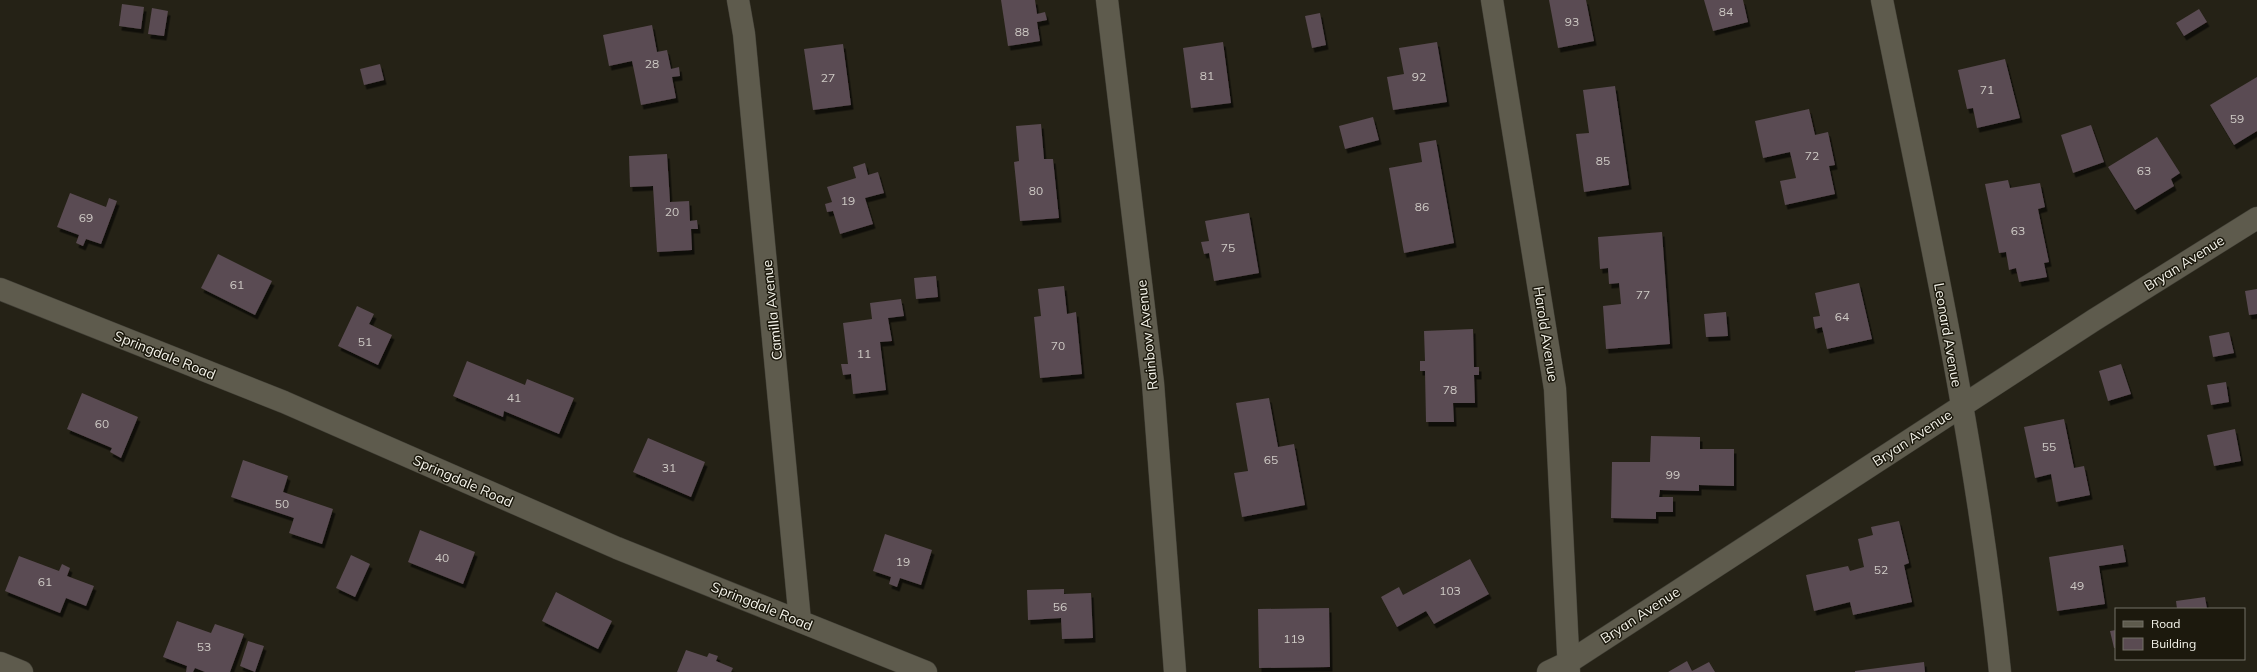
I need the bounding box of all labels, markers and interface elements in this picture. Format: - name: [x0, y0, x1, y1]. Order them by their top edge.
- house number: 84: [1719, 4, 1733, 19]
- house number: 93: [1565, 14, 1579, 29]
- house number: 88: [1015, 24, 1029, 39]
- house number: 28: [645, 56, 659, 71]
- house number: 81: [1200, 68, 1214, 83]
- house number: 92: [1412, 69, 1426, 84]
- house number: 27: [821, 70, 835, 85]
- house number: 71: [1980, 82, 1994, 97]
- house number: 59: [2230, 111, 2244, 126]
- house number: 72: [1805, 148, 1819, 163]
- house number: 85: [1596, 153, 1610, 168]
- house number: 63: [2137, 163, 2151, 178]
- house number: 80: [1029, 183, 1043, 198]
- house number: 19: [841, 193, 855, 208]
- house number: 86: [1415, 199, 1429, 214]
- house number: 20: [665, 204, 679, 219]
- house number: 69: [79, 210, 93, 225]
- house number: 63: [2011, 223, 2025, 238]
- street label: Bryan Avenue: [2140, 231, 2228, 295]
- house number: 75: [1221, 240, 1235, 255]
- street label: Camilla Avenue: [758, 259, 786, 361]
- house number: 61: [230, 277, 244, 292]
- street label: Rainbow Avenue: [1132, 279, 1162, 391]
- street label: Leonard Avenue: [1930, 281, 1966, 389]
- street label: Harold Avenue: [1530, 285, 1562, 383]
- house number: 77: [1636, 287, 1650, 302]
- house number: 64: [1835, 309, 1849, 324]
- street label: Springdale Road: [112, 326, 218, 384]
- house number: 51: [358, 334, 372, 349]
- house number: 70: [1051, 338, 1065, 353]
- house number: 11: [857, 346, 871, 361]
- house number: 78: [1443, 382, 1457, 397]
- house number: 41: [507, 390, 521, 405]
- street label: Bryan Avenue: [1869, 406, 1955, 470]
- house number: 60: [95, 416, 109, 431]
- house number: 55: [2042, 439, 2056, 454]
- street label: Springdale Road: [410, 451, 516, 511]
- house number: 65: [1264, 452, 1278, 467]
- house number: 31: [662, 460, 676, 475]
- house number: 99: [1666, 467, 1680, 482]
- house number: 50: [275, 496, 289, 511]
- house number: 40: [435, 550, 449, 565]
- house number: 19: [896, 554, 910, 569]
- house number: 52: [1874, 562, 1888, 577]
- house number: 61: [38, 574, 52, 589]
- street label: Springdale Road: [709, 577, 815, 635]
- house number: 49: [2070, 578, 2084, 593]
- house number: 103: [1439, 583, 1461, 598]
- street label: Bryan Avenue: [1597, 583, 1683, 647]
- house number: 56: [1053, 599, 1067, 614]
- legend: [2115, 608, 2245, 660]
- text: Road: [2151, 616, 2180, 631]
- house number: 119: [1283, 631, 1305, 646]
- text: Building: [2151, 636, 2196, 651]
- house number: 53: [197, 639, 211, 654]

